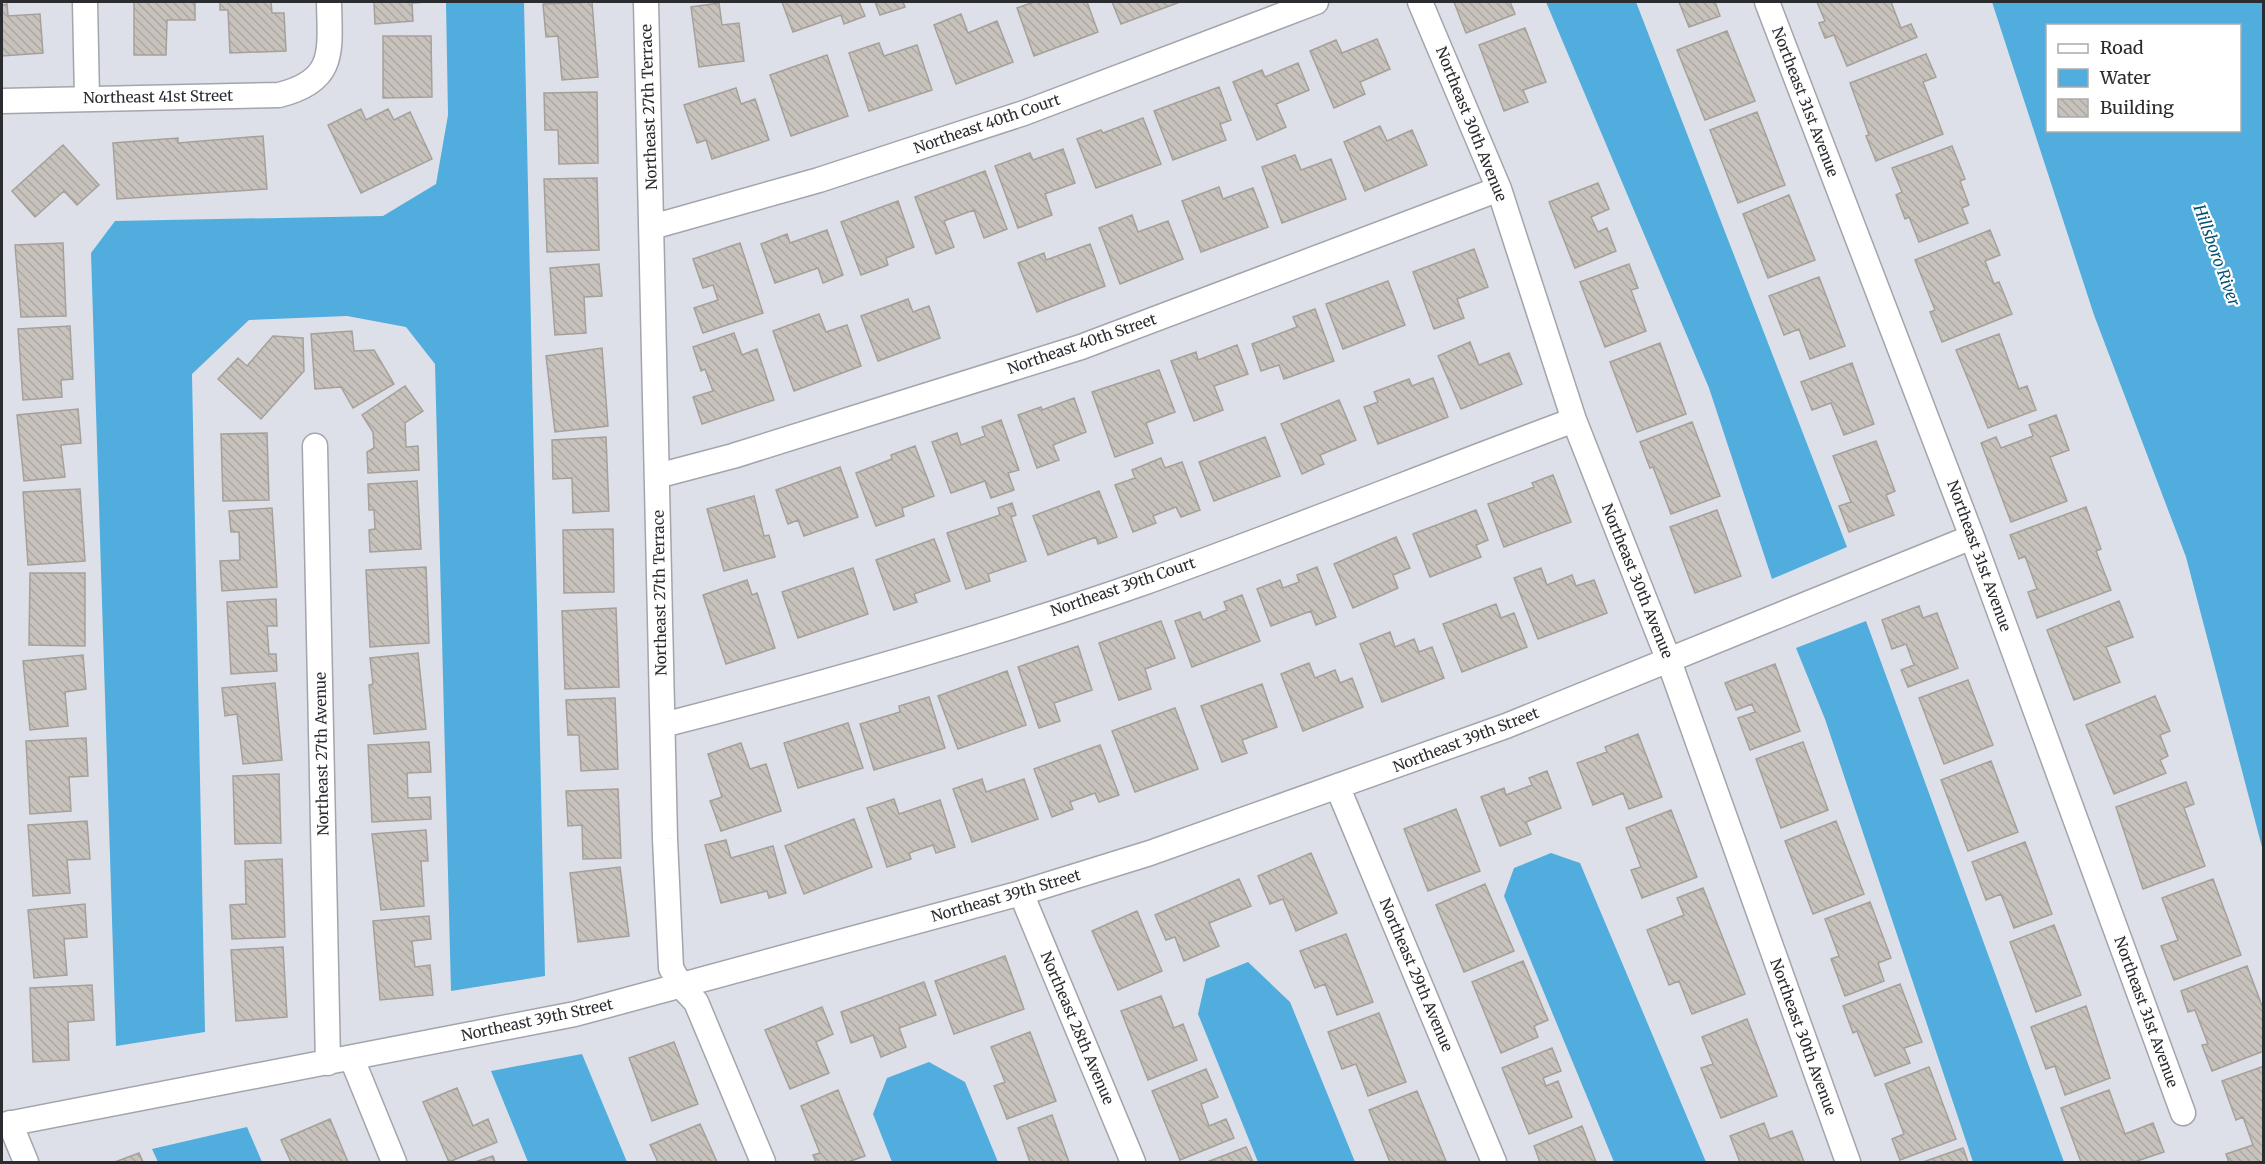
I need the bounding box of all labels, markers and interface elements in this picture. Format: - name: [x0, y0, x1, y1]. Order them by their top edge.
- street label: Northeast 27th Terrace: [636, 24, 661, 190]
- street label: Northeast 31st Avenue: [1768, 24, 1843, 180]
- legend: [2046, 24, 2241, 132]
- text: Road: [2100, 36, 2144, 59]
- street label: Northeast 30th Avenue: [1432, 44, 1511, 204]
- text: Water: [2099, 66, 2151, 89]
- street label: Northeast 41st Street: [83, 86, 233, 107]
- street label: Northeast 40th Court: [911, 90, 1063, 158]
- text: Building: [2100, 96, 2174, 119]
- water label: Hillsboro River: [2189, 201, 2245, 309]
- street label: Northeast 40th Street: [1005, 309, 1159, 378]
- street label: Northeast 31st Avenue: [1943, 478, 2016, 634]
- street label: Northeast 30th Avenue: [1598, 501, 1677, 661]
- street label: Northeast 27th Terrace: [649, 510, 670, 676]
- street label: Northeast 39th Court: [1048, 553, 1198, 620]
- street label: Northeast 27th Avenue: [311, 672, 332, 836]
- street label: Northeast 39th Street: [1390, 703, 1542, 776]
- street label: Northeast 39th Street: [929, 865, 1083, 926]
- street label: Northeast 29th Avenue: [1376, 895, 1457, 1055]
- street label: Northeast 31st Avenue: [2110, 934, 2183, 1090]
- street label: Northeast 28th Avenue: [1037, 948, 1118, 1108]
- street label: Northeast 30th Avenue: [1766, 956, 1841, 1118]
- street label: Northeast 39th Street: [459, 994, 615, 1045]

